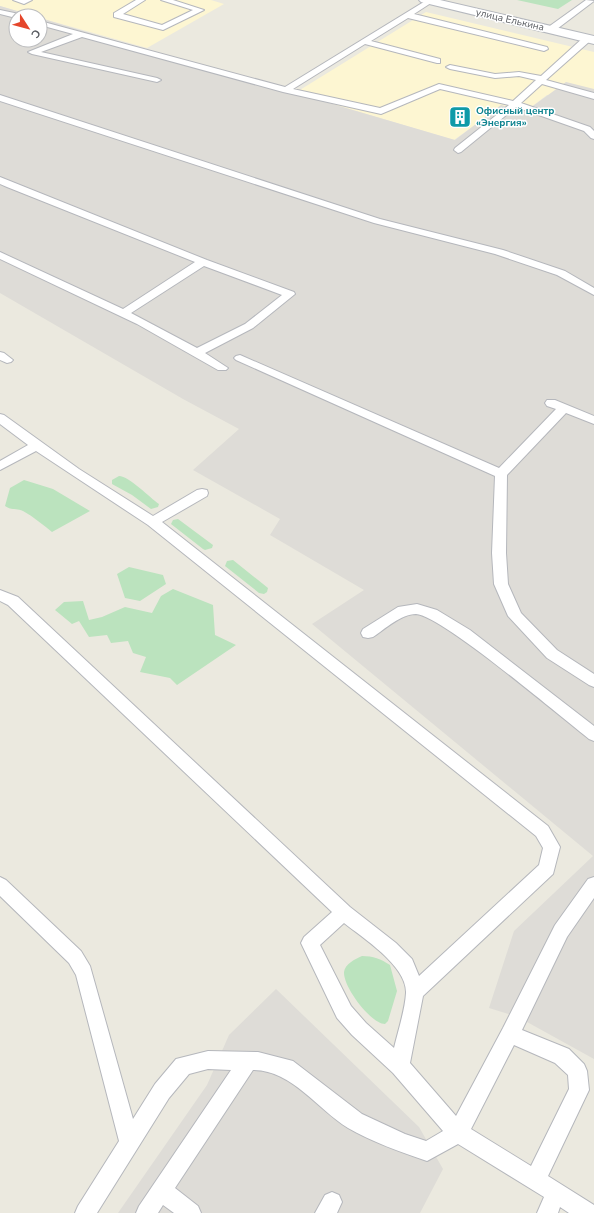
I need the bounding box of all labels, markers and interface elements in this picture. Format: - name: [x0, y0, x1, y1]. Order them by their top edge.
- street label: улица Елькина: [474, 5, 546, 35]
- north arrow: [8, 8, 48, 48]
- text: С: [27, 26, 44, 41]
- building icon: Офисный центр «Энергия»: [447, 104, 473, 130]
- place label: Офисный центр «Энергия»: [476, 104, 554, 130]

